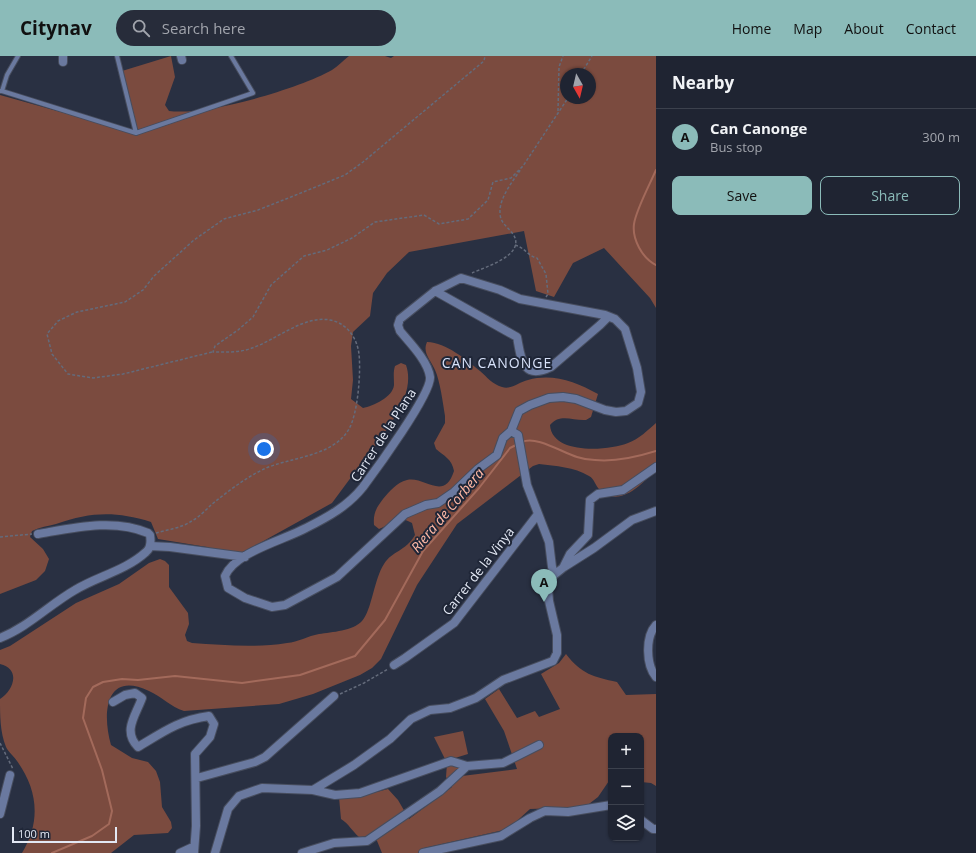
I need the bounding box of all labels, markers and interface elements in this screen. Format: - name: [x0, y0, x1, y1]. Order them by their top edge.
- search box: [116, 10, 396, 46]
- text: Citynav: [20, 15, 92, 41]
- icon: search: [130, 17, 152, 39]
- text: Search here: [162, 18, 245, 38]
- text: Home: [732, 19, 771, 38]
- text: Map: [793, 19, 822, 38]
- text: About: [844, 19, 884, 38]
- text: Contact: [906, 19, 956, 38]
- north arrow: [560, 68, 596, 104]
- text: Nearby: [672, 71, 734, 94]
- text: Can Canonge: [710, 118, 807, 138]
- text: A: [681, 128, 689, 146]
- text: 300 m: [922, 128, 960, 146]
- text: Bus stop: [710, 138, 763, 156]
- button: Save: [672, 176, 812, 215]
- button: Share: [820, 176, 960, 215]
- district label: CAN CANONGE: [442, 353, 552, 372]
- street label: Carrer de la Plana: [346, 385, 420, 485]
- your location: [254, 439, 274, 459]
- water label: Riera de Corbera: [406, 464, 488, 556]
- street label: Carrer de la Vinya: [438, 523, 518, 619]
- pin: A: [531, 569, 557, 602]
- map controls: [608, 733, 644, 841]
- button: +: [608, 733, 644, 769]
- button: −: [608, 769, 644, 805]
- button: layers: [608, 805, 644, 841]
- scale bar: [12, 825, 117, 844]
- text: 100 m: [18, 826, 50, 841]

